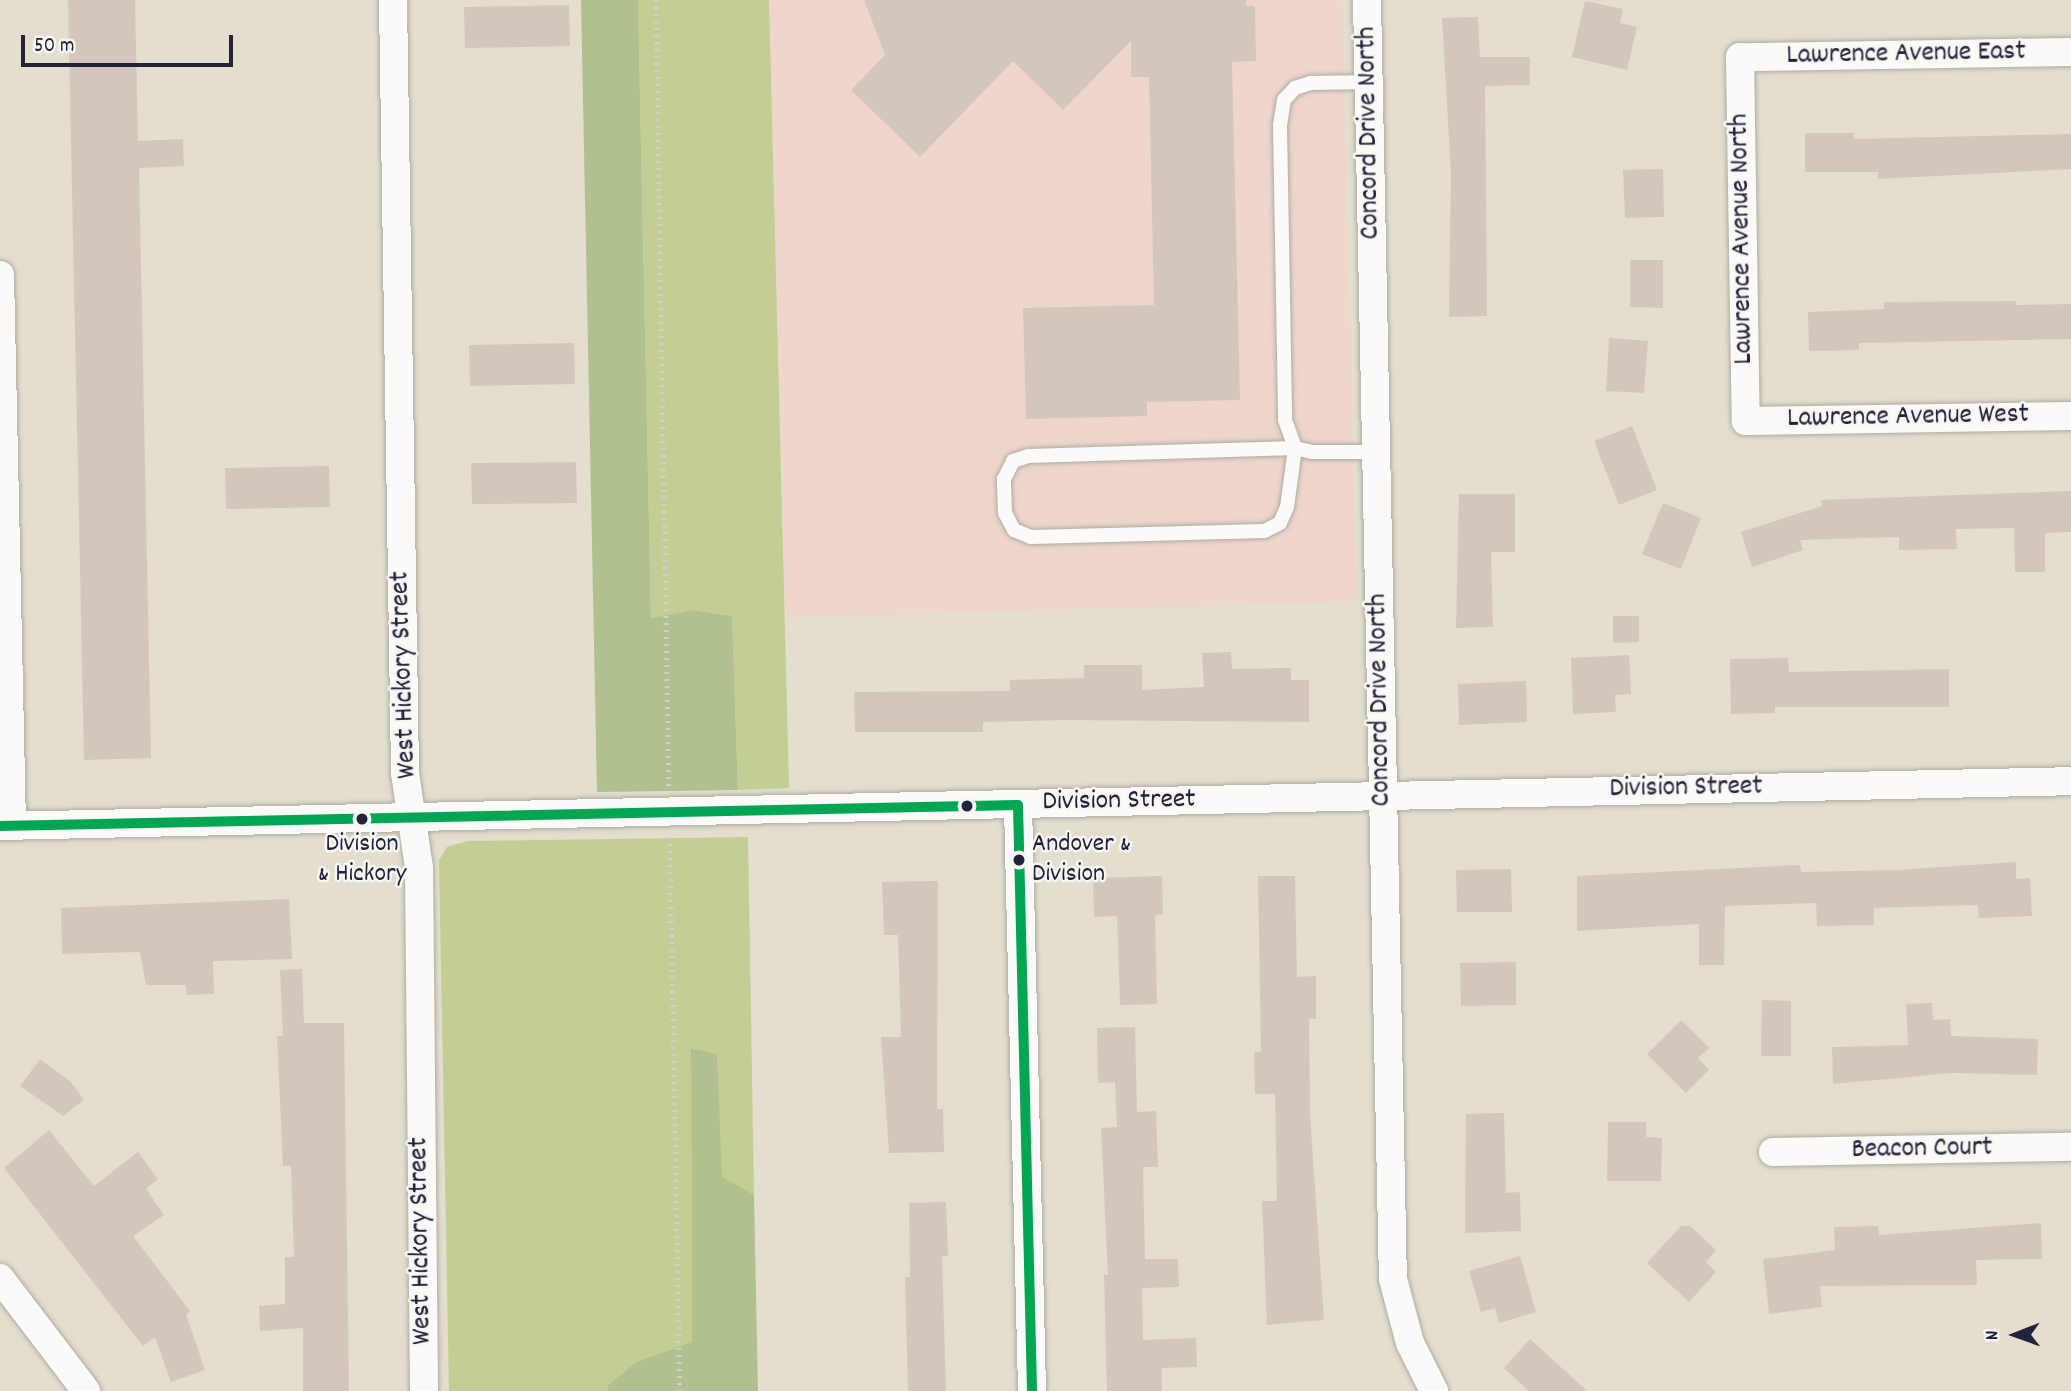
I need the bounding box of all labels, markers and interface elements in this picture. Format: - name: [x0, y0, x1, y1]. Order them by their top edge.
- scale bar: [24, 21, 236, 65]
- street label: Concord Drive North: [1351, 26, 1389, 240]
- text: 50 m: [34, 32, 74, 62]
- street label: Lawrence Avenue East: [1786, 36, 2026, 74]
- street label: Lawrence Avenue North: [1724, 113, 1762, 365]
- street label: Lawrence Avenue West: [1787, 399, 2029, 437]
- street label: West Hickory Street: [385, 571, 425, 779]
- street label: Concord Drive North: [1362, 593, 1400, 807]
- street label: Division Street: [1609, 771, 1763, 807]
- street label: Division Street: [1042, 784, 1196, 820]
- unlabelled marker: [960, 799, 974, 813]
- marker: Division & Hickory: [355, 812, 369, 826]
- place label: Division & Hickory: [318, 829, 406, 890]
- place label: Andover & Division: [1032, 829, 1131, 890]
- marker: Andover & Division: [1012, 853, 1026, 867]
- street label: Beacon Court: [1851, 1132, 1993, 1168]
- street label: West Hickory Street: [403, 1137, 441, 1345]
- north arrow: [1980, 1300, 2050, 1370]
- text: N: [1980, 1330, 2007, 1340]

